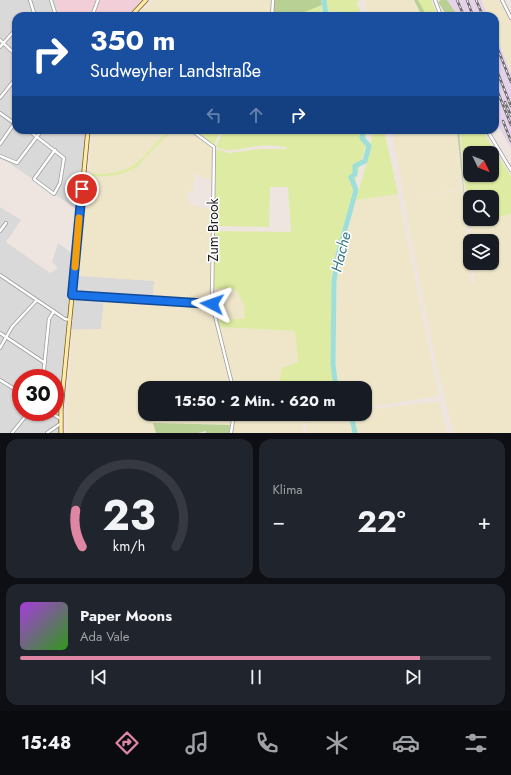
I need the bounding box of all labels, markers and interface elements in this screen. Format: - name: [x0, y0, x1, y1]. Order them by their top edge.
- text: 350 m: [90, 20, 175, 61]
- icon: right: [24, 28, 76, 80]
- text: Sudweyher Landstraße: [90, 58, 261, 84]
- icon: left: [203, 104, 225, 126]
- icon: ahead: [245, 104, 267, 126]
- icon: right: [287, 104, 309, 126]
- north arrow: [463, 146, 499, 182]
- map controls: [463, 146, 499, 270]
- pin: [65, 172, 99, 206]
- icon: arrive: [71, 178, 93, 200]
- button: search: [463, 190, 499, 226]
- street label: Zum Brook: [203, 197, 223, 262]
- water label: Hache: [325, 229, 357, 274]
- button: layers: [463, 234, 499, 270]
- position arrow: [191, 283, 233, 325]
- speed limit sign: 30: [12, 369, 64, 421]
- text: 15:50 · 2 Min. · 620 m: [174, 390, 336, 412]
- text: Klima: [273, 480, 303, 499]
- text: 23: [103, 484, 156, 545]
- text: 22°: [357, 500, 406, 543]
- text: −: [273, 505, 285, 537]
- text: +: [477, 505, 491, 537]
- text: km/h: [113, 535, 145, 555]
- text: Paper Moons: [80, 605, 172, 627]
- text: Ada Vale: [80, 627, 129, 646]
- icon: previous: [88, 666, 110, 688]
- icon: pause: [245, 666, 267, 688]
- icon: next: [402, 666, 424, 688]
- icon: directions: [113, 729, 141, 757]
- icon: music: [183, 729, 211, 757]
- icon: phone: [253, 729, 281, 757]
- icon: climate: [323, 729, 351, 757]
- icon: car: [392, 729, 420, 757]
- icon: filters: [462, 729, 490, 757]
- text: 15:48: [21, 730, 71, 756]

